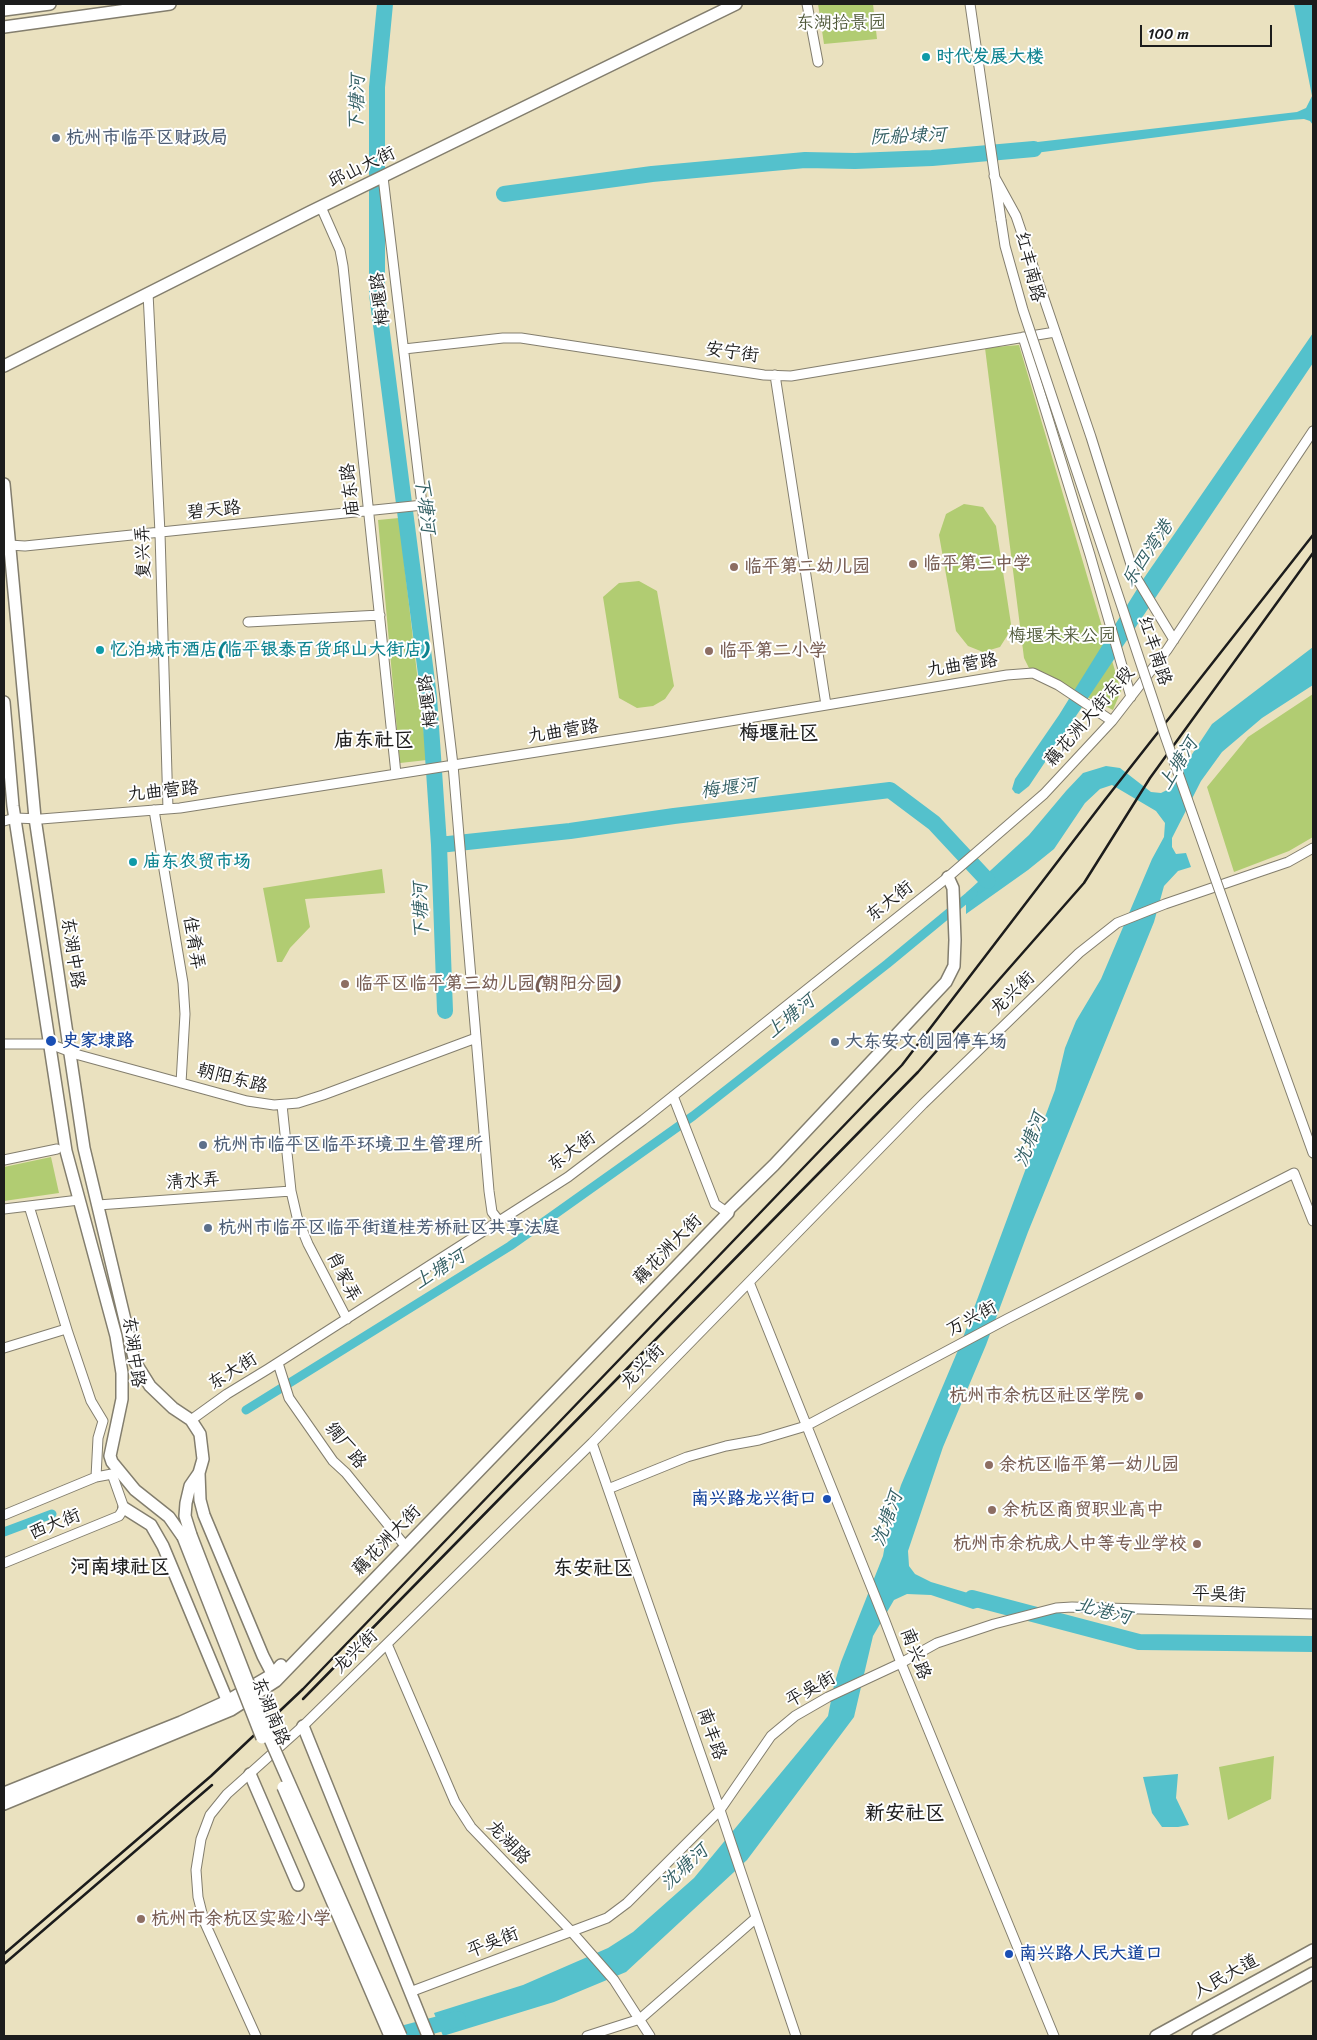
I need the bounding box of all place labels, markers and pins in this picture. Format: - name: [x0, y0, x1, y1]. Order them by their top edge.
- place label: 时代发展大楼: [936, 46, 1044, 68]
- marker: 时代发展大楼: [920, 51, 932, 63]
- place label: 杭州市临平区财政局: [66, 127, 228, 149]
- marker: 杭州市临平区财政局: [50, 132, 62, 144]
- place label: 临平第三中学: [923, 553, 1031, 575]
- place label: 临平第二幼儿园: [744, 556, 870, 578]
- marker: 临平第三中学: [907, 558, 919, 570]
- marker: 临平第二幼儿园: [728, 561, 740, 573]
- place label: 忆泊城市酒店(临平银泰百货邱山大街店): [110, 639, 429, 661]
- place label: 临平第二小学: [719, 640, 827, 662]
- marker: 忆泊城市酒店(临平银泰百货邱山大街店): [94, 644, 106, 656]
- marker: 临平第二小学: [703, 645, 715, 657]
- place label: 庙东农贸市场: [143, 851, 251, 873]
- marker: 庙东农贸市场: [127, 856, 139, 868]
- place label: 临平区临平第三幼儿园(朝阳分园): [355, 973, 620, 995]
- marker: 临平区临平第三幼儿园(朝阳分园): [339, 978, 351, 990]
- place label: 史家埭路: [62, 1030, 134, 1052]
- place label: 大东安文创园停车场: [845, 1031, 1007, 1053]
- marker: 史家埭路: [44, 1034, 58, 1048]
- marker: 大东安文创园停车场: [829, 1036, 841, 1048]
- place label: 杭州市临平区临平环境卫生管理所: [213, 1134, 483, 1156]
- marker: 杭州市临平区临平环境卫生管理所: [197, 1139, 209, 1151]
- place label: 杭州市临平区临平街道桂芳桥社区共享法庭: [218, 1217, 560, 1239]
- marker: 杭州市临平区临平街道桂芳桥社区共享法庭: [202, 1222, 214, 1234]
- place label: 杭州市余杭区社区学院: [949, 1385, 1129, 1407]
- marker: 杭州市余杭区社区学院: [1133, 1390, 1145, 1402]
- place label: 余杭区临平第一幼儿园: [999, 1454, 1179, 1476]
- marker: 余杭区临平第一幼儿园: [983, 1459, 995, 1471]
- place label: 南兴路龙兴街口: [691, 1488, 817, 1510]
- marker: 南兴路龙兴街口: [821, 1493, 833, 1505]
- place label: 余杭区商贸职业高中: [1002, 1499, 1164, 1521]
- marker: 余杭区商贸职业高中: [986, 1504, 998, 1516]
- place label: 杭州市余杭成人中等专业学校: [953, 1533, 1187, 1555]
- marker: 杭州市余杭成人中等专业学校: [1191, 1538, 1203, 1550]
- place label: 杭州市余杭区实验小学: [151, 1908, 331, 1930]
- marker: 杭州市余杭区实验小学: [135, 1913, 147, 1925]
- place label: 南兴路人民大道口: [1019, 1943, 1163, 1965]
- marker: 南兴路人民大道口: [1003, 1948, 1015, 1960]

